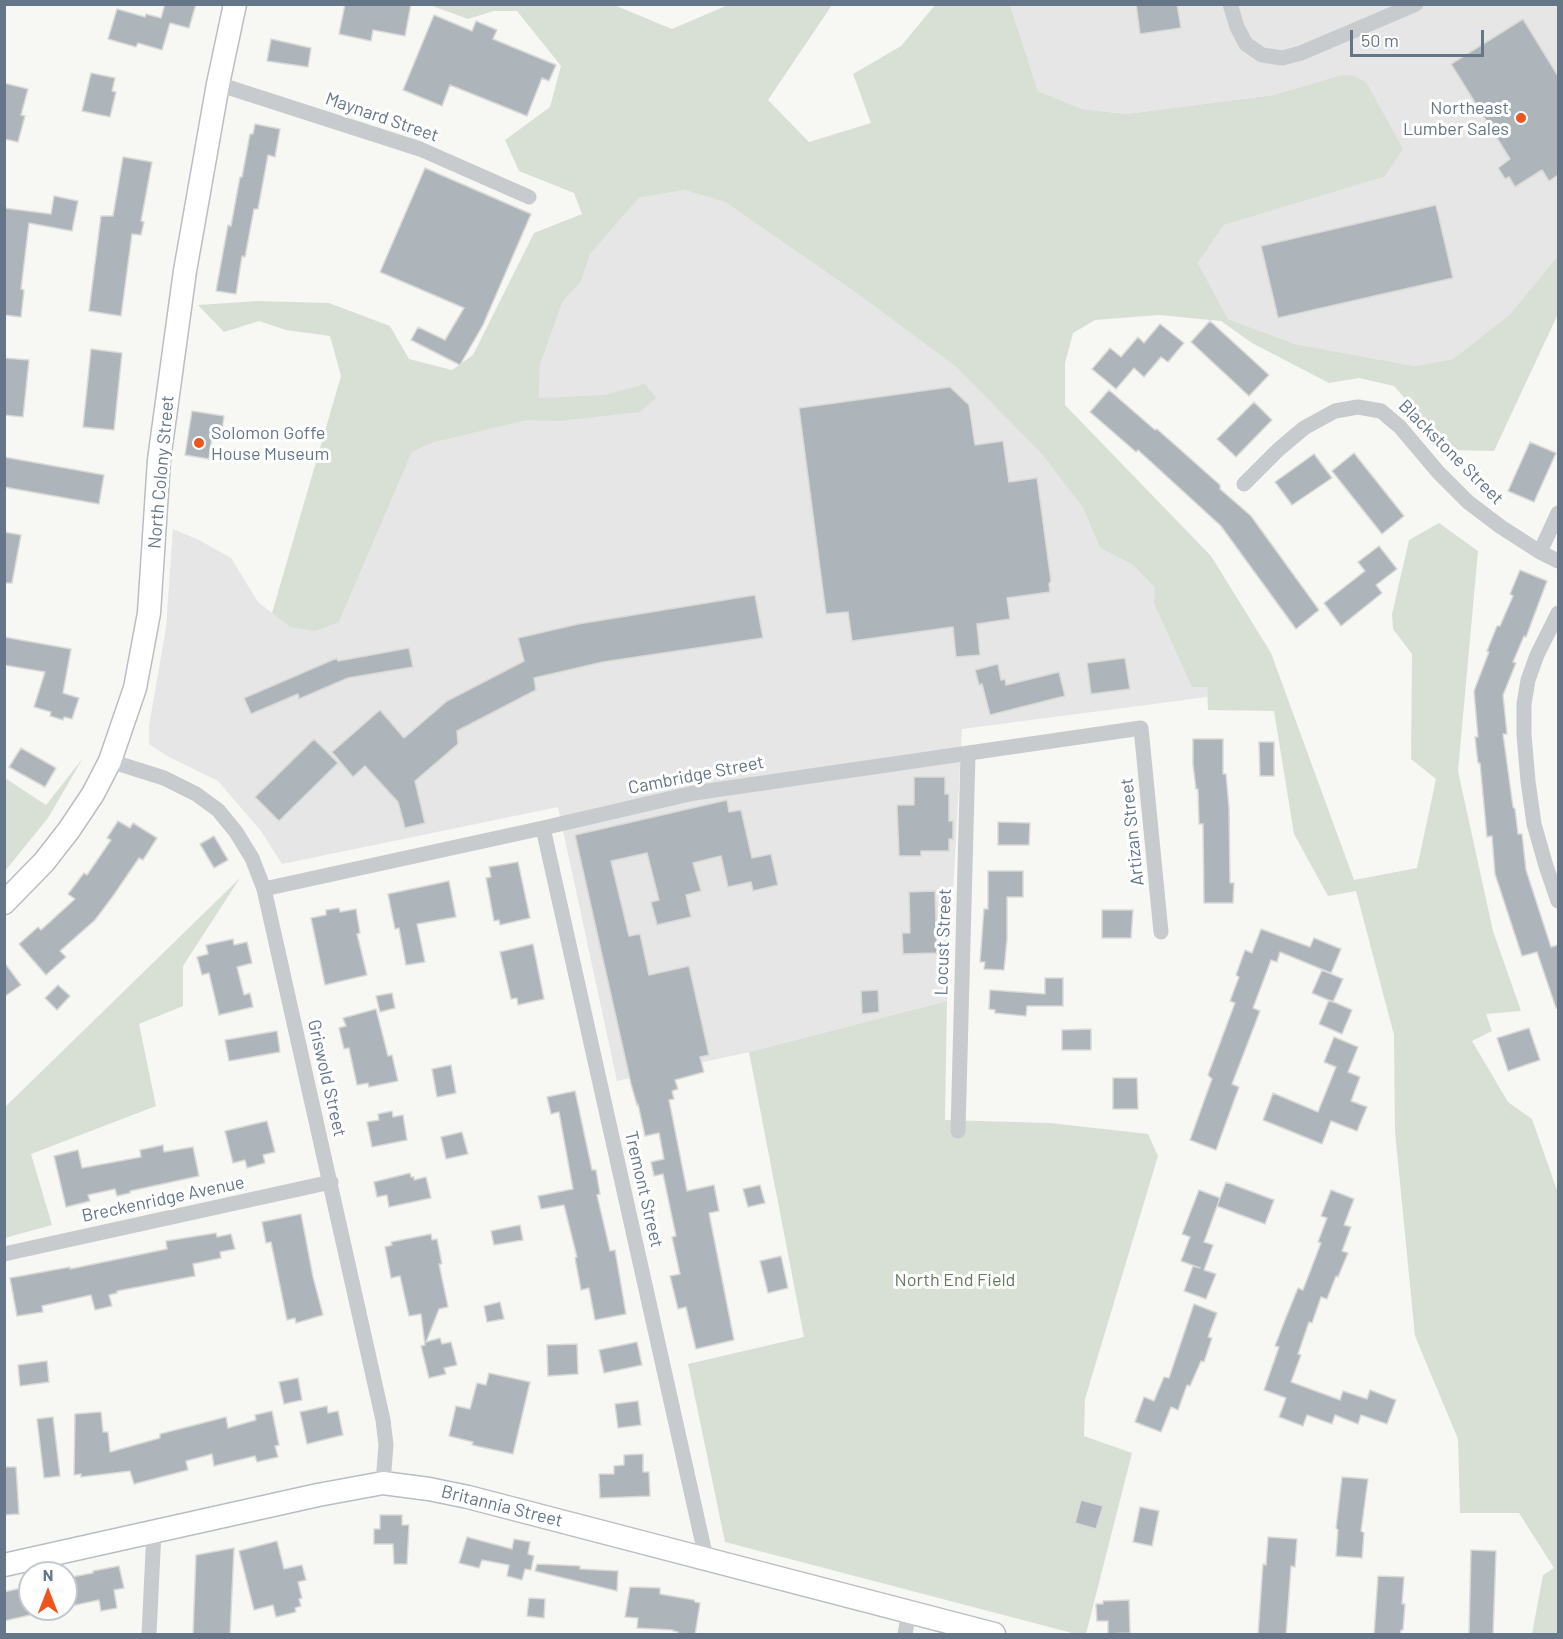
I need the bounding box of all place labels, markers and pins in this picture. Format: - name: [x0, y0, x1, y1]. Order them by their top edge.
- place label: Northeast Lumber Sales: [1403, 97, 1509, 140]
- marker: Northeast Lumber Sales: [1514, 111, 1528, 125]
- place label: Solomon Goffe House Museum: [211, 422, 329, 464]
- marker: Solomon Goffe House Museum: [192, 436, 206, 450]

